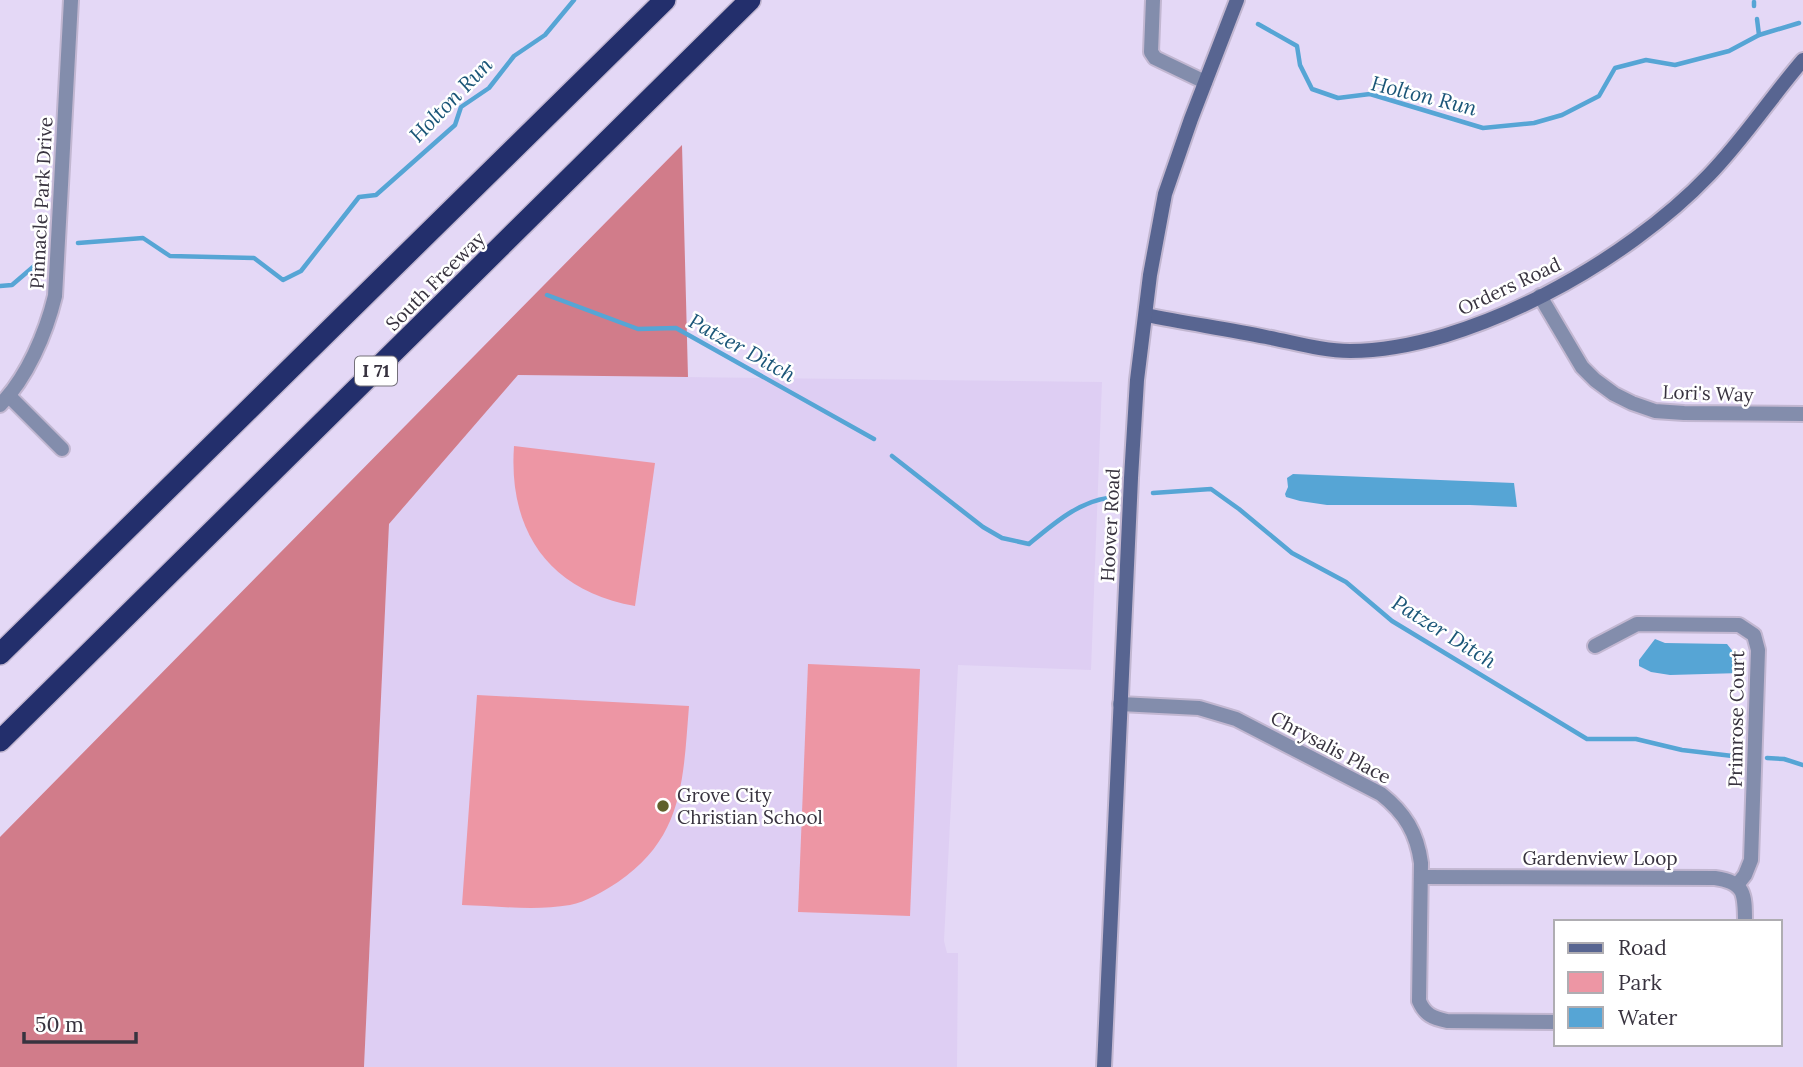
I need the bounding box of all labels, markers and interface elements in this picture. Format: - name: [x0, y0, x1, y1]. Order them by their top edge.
- water label: Holton Run: [403, 51, 498, 148]
- water label: Holton Run: [1368, 69, 1480, 122]
- street label: Pinnacle Park Drive: [25, 116, 57, 290]
- street label: South Freeway: [380, 226, 490, 336]
- street label: Orders Road: [1454, 252, 1564, 320]
- water label: Patzer Ditch: [684, 307, 800, 388]
- road number: I 71: [355, 356, 397, 386]
- street label: Lori's Way: [1662, 379, 1754, 407]
- street label: Hoover Road: [1095, 468, 1125, 582]
- water label: Patzer Ditch: [1387, 589, 1502, 674]
- street label: Primrose Court: [1723, 650, 1749, 788]
- street label: Chrysalis Place: [1267, 705, 1395, 789]
- place label: Grove City Christian School: [677, 783, 823, 829]
- marker: Grove City Christian School: [655, 798, 671, 814]
- street label: Gardenview Loop: [1522, 846, 1678, 870]
- legend: [1554, 920, 1782, 1046]
- text: Road: [1618, 934, 1667, 961]
- text: Park: [1618, 969, 1662, 996]
- scale bar: [24, 1000, 136, 1044]
- text: Water: [1618, 1004, 1677, 1031]
- text: 50 m: [35, 1011, 84, 1038]

